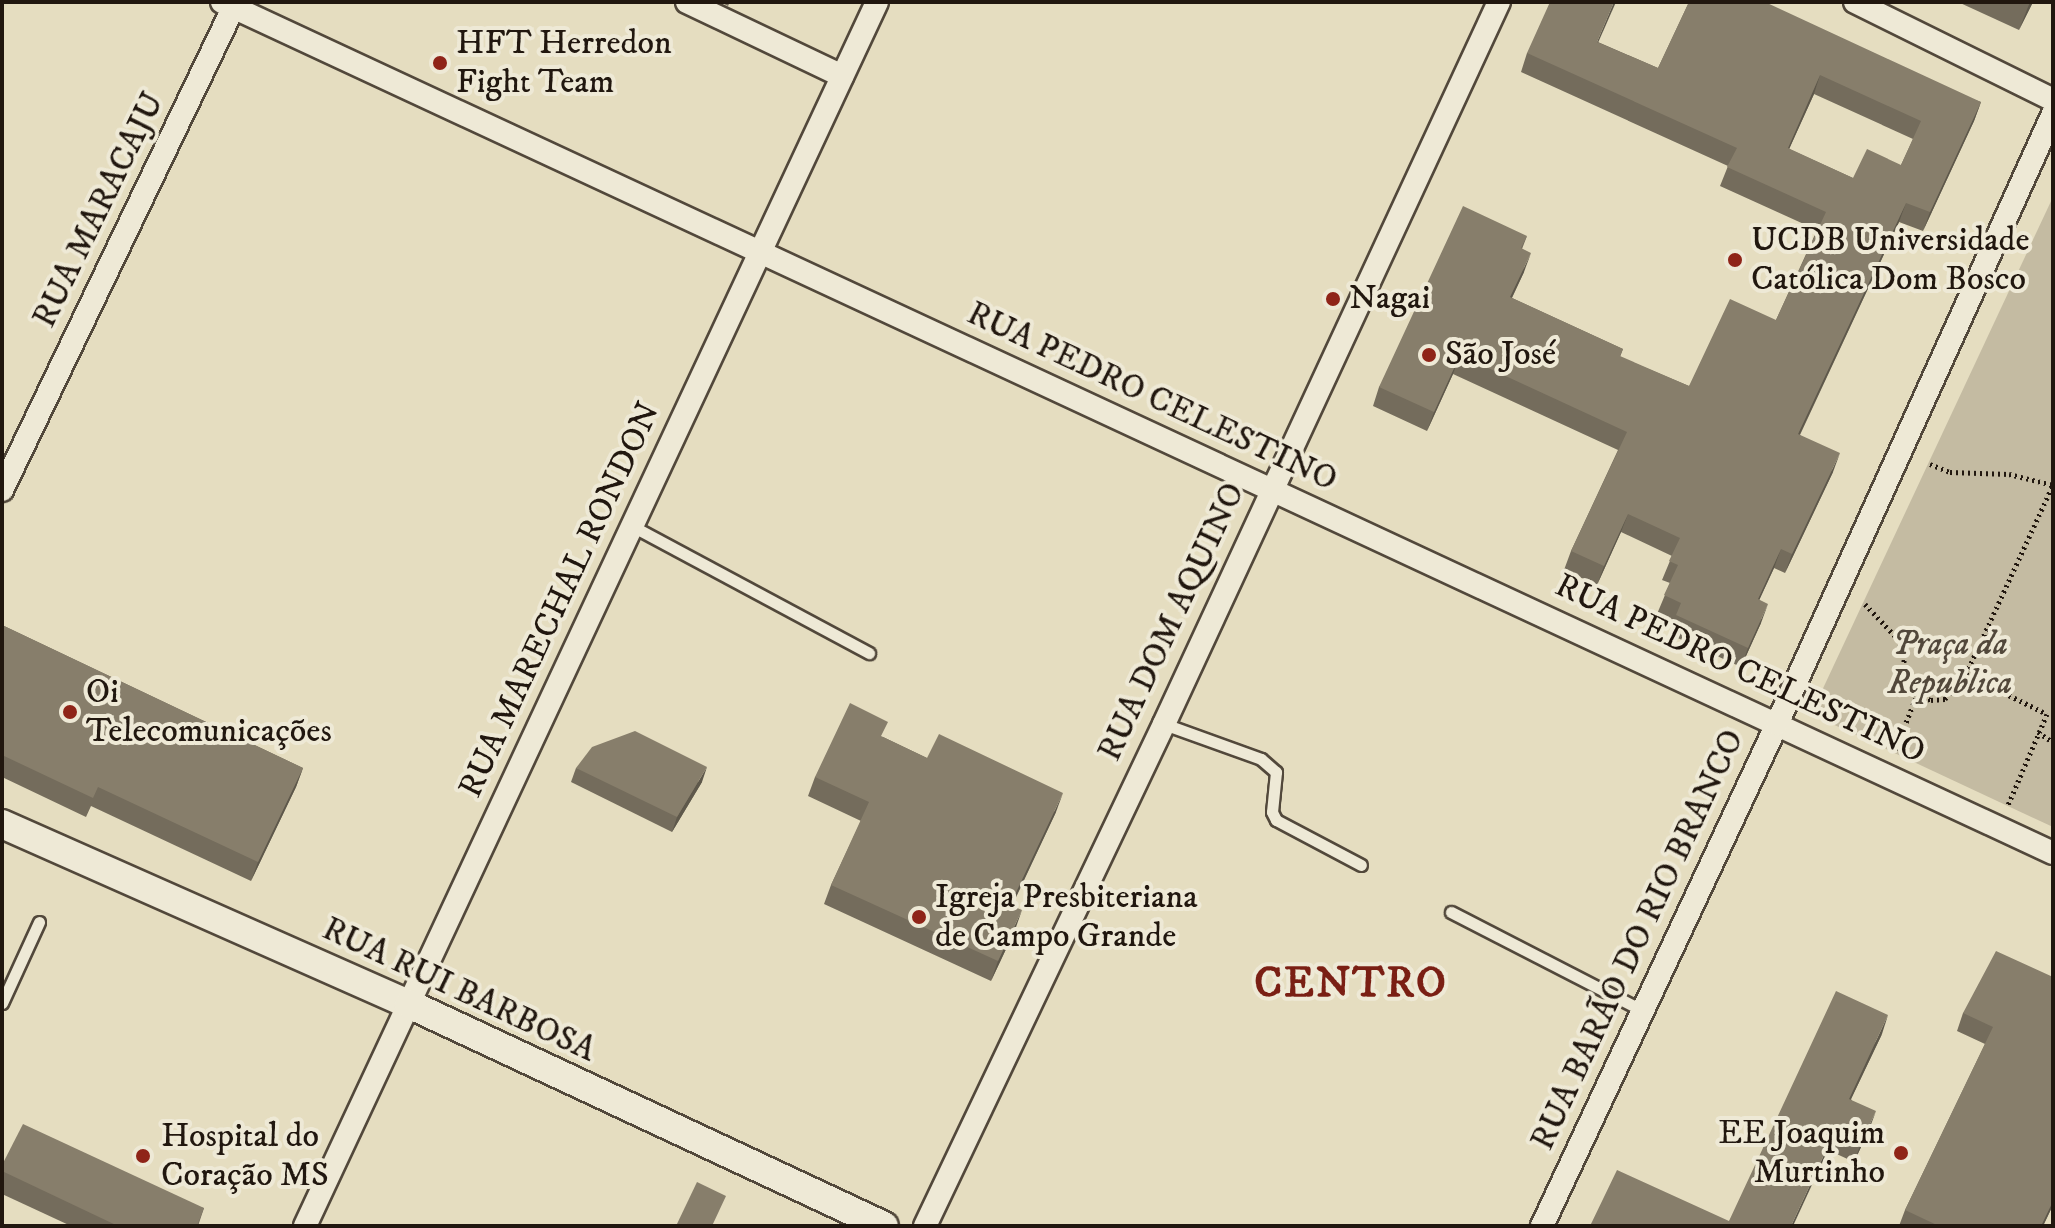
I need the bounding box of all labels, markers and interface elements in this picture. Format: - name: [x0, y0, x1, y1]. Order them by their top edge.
- place label: HFT Herredon Fight Team: [456, 23, 672, 102]
- marker: HFT Herredon Fight Team: [431, 54, 449, 72]
- street label: RUA MARACAJU: [24, 86, 174, 334]
- place label: UCDB Universidade Católica Dom Bosco: [1751, 220, 2030, 300]
- marker: UCDB Universidade Católica Dom Bosco: [1726, 251, 1744, 269]
- place label: Nagai: [1349, 279, 1430, 319]
- marker: Nagai: [1324, 290, 1342, 308]
- street label: RUA PEDRO CELESTINO: [961, 293, 1343, 501]
- place label: São José: [1445, 335, 1556, 375]
- marker: São José: [1420, 346, 1438, 364]
- street label: RUA MARECHAL RONDON: [450, 396, 670, 804]
- street label: RUA DOM AQUINO: [1090, 476, 1254, 768]
- street label: RUA PEDRO CELESTINO: [1549, 565, 1931, 773]
- park label: Praça da Republica: [1888, 624, 2012, 704]
- place label: Oi Telecomunicações: [86, 672, 332, 752]
- marker: Oi Telecomunicações: [61, 703, 79, 721]
- street label: RUA BARÃO DO RIO BRANCO: [1522, 723, 1754, 1157]
- place label: Igreja Presbiteriana de Campo Grande: [935, 877, 1198, 956]
- marker: Igreja Presbiteriana de Campo Grande: [910, 908, 928, 926]
- street label: RUA RUI BARBOSA: [316, 909, 602, 1071]
- district label: CENTRO: [1254, 959, 1448, 1009]
- place label: EE Joaquim Murtinho: [1718, 1113, 1885, 1192]
- place label: Hospital do Coração MS: [161, 1116, 329, 1196]
- marker: EE Joaquim Murtinho: [1892, 1144, 1910, 1162]
- marker: Hospital do Coração MS: [132, 1145, 154, 1167]

